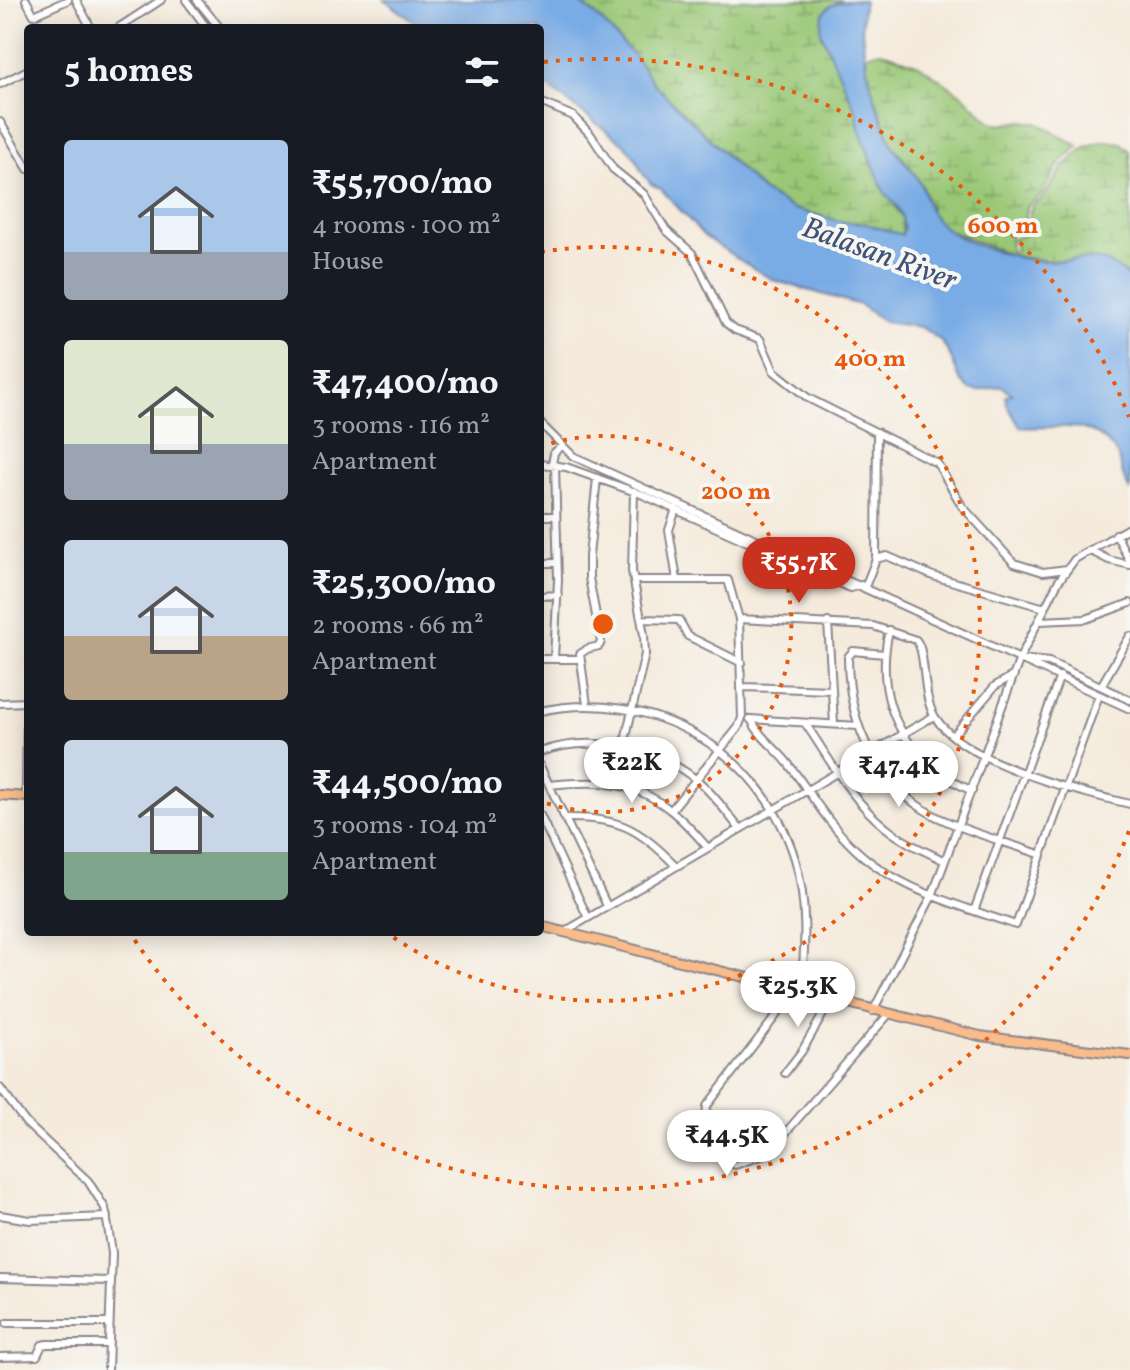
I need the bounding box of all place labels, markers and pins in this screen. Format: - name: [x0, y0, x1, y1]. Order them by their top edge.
- pin: ₹55.7K: [734, 537, 864, 605]
- centre of rings: [589, 610, 617, 638]
- pin: ₹22K: [585, 737, 679, 805]
- pin: ₹47.4K: [834, 741, 964, 809]
- pin: ₹25.3K: [733, 961, 863, 1029]
- pin: ₹44.5K: [662, 1110, 792, 1178]

